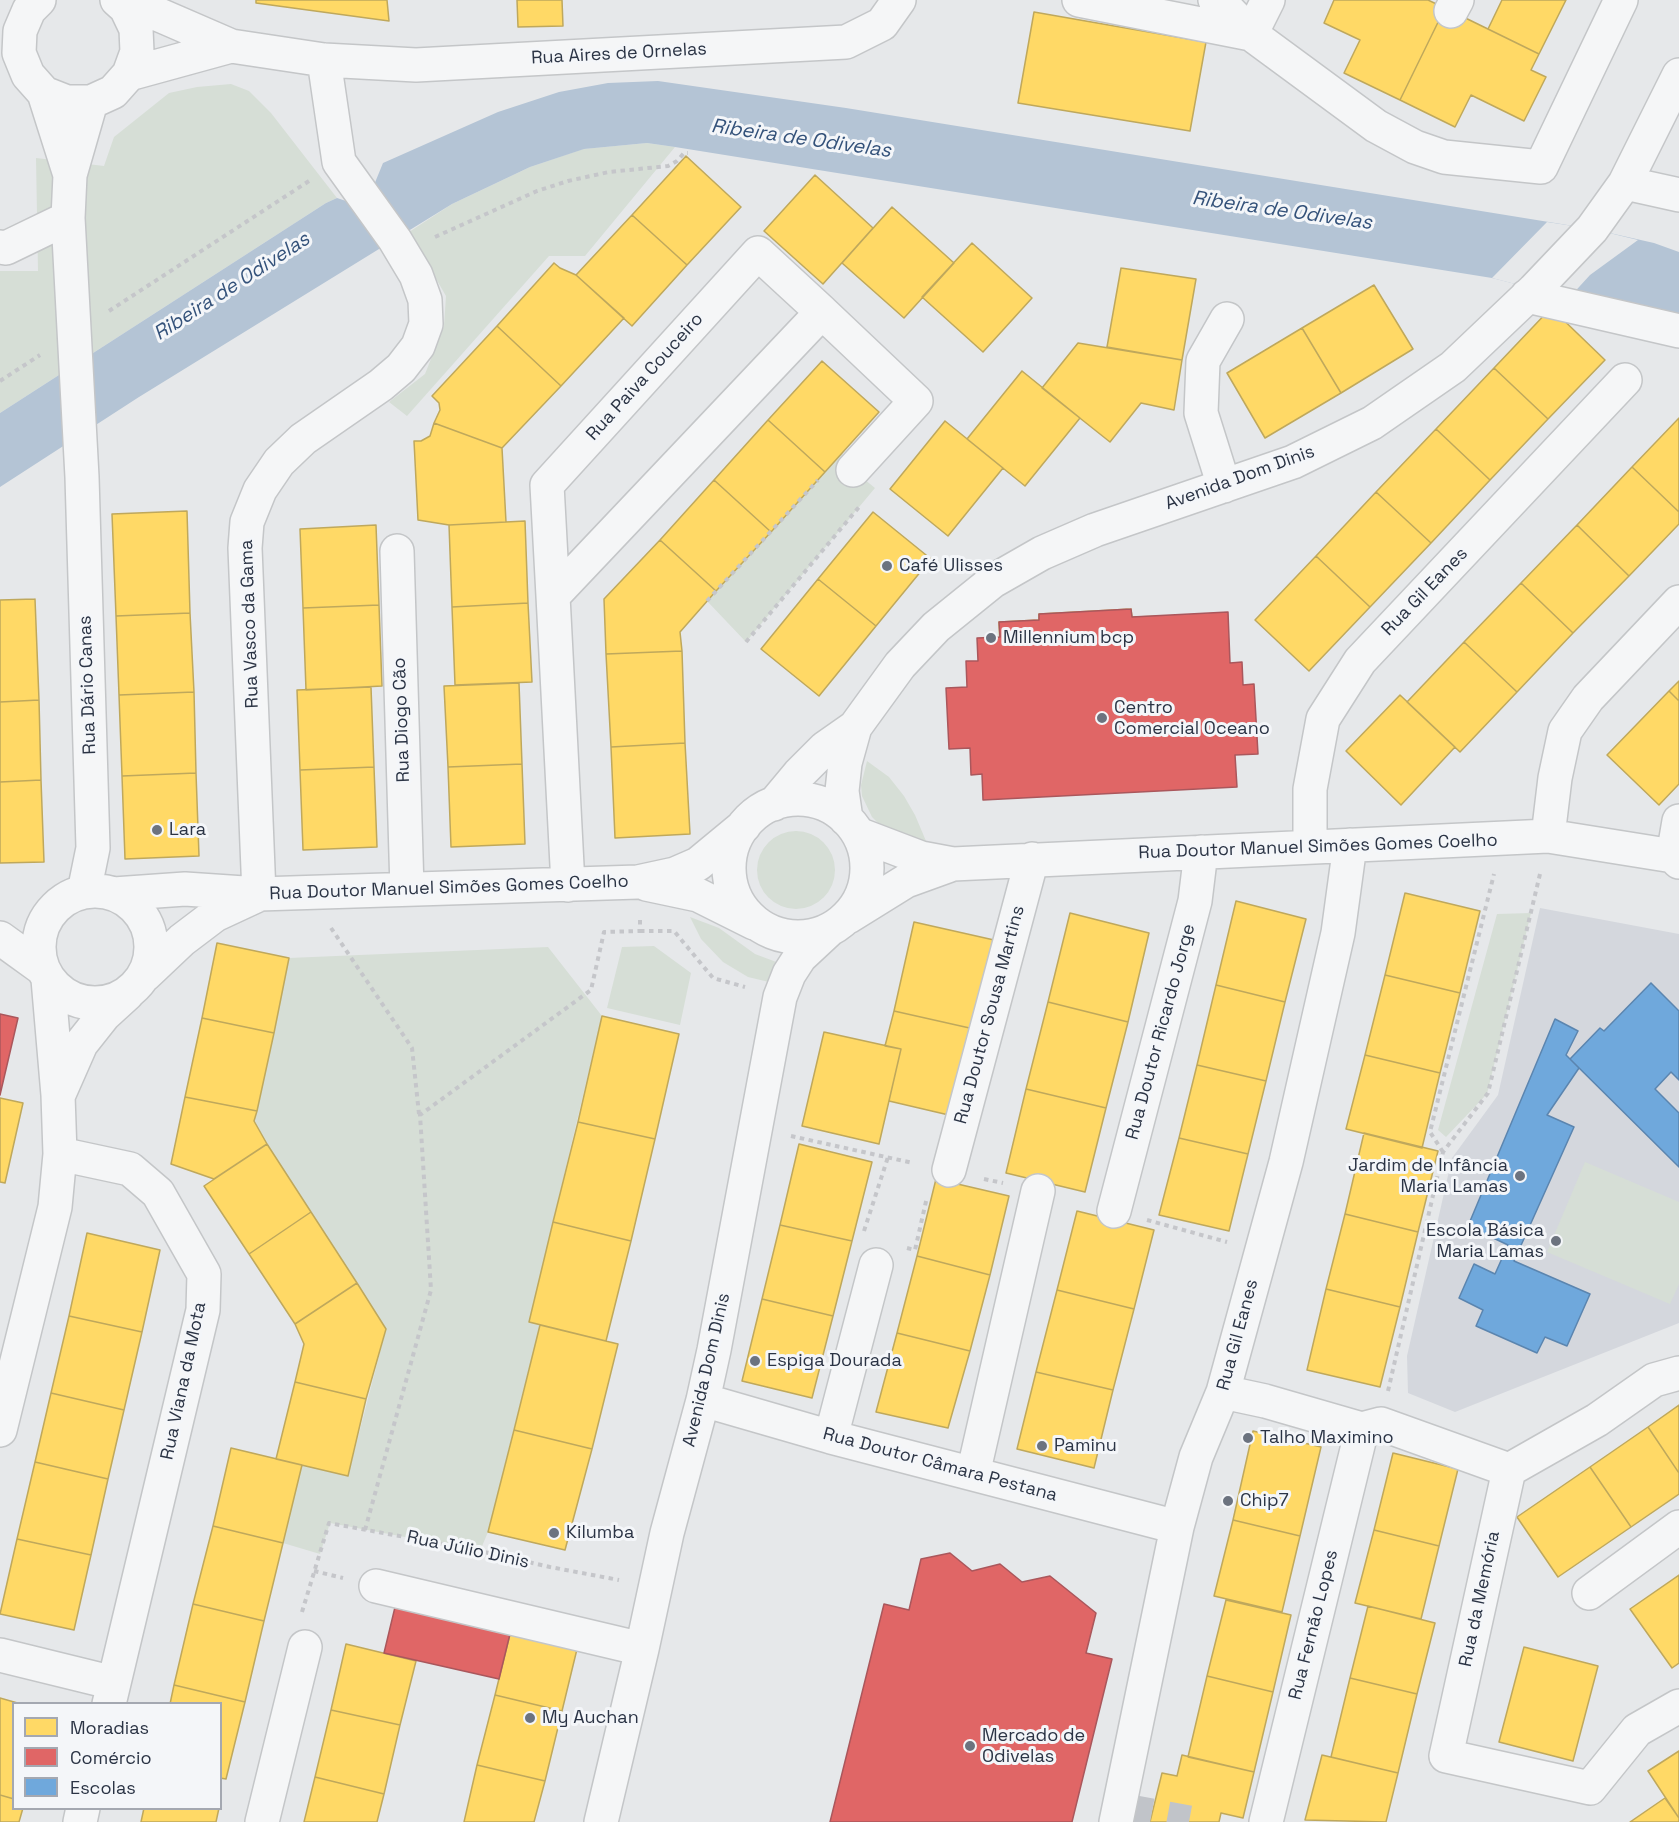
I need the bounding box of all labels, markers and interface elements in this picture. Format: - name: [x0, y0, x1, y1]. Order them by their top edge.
- street label: Rua Aires de Ornelas: [531, 39, 707, 69]
- water label: Ribeira de Odivelas: [710, 115, 892, 163]
- water label: Ribeira de Odivelas: [1191, 187, 1373, 235]
- water label: Ribeira de Odivelas: [150, 228, 314, 346]
- street label: Rua Paiva Couceiro: [582, 309, 708, 445]
- street label: Avenida Dom Dinis: [1162, 441, 1318, 515]
- street label: Rua Vasco da Gama: [236, 539, 264, 709]
- street label: Rua Gil Eanes: [1378, 543, 1472, 641]
- place label: Café Ulisses: [899, 555, 1003, 577]
- marker: Café Ulisses: [880, 559, 894, 573]
- street label: Rua Dário Canas: [75, 615, 101, 755]
- place label: Millennium bcp: [1003, 627, 1134, 649]
- marker: Millennium bcp: [984, 631, 998, 645]
- street label: Rua Diogo Cão: [389, 657, 415, 783]
- place label: Centro Comercial Oceano: [1114, 697, 1270, 740]
- marker: Centro Comercial Oceano: [1095, 711, 1109, 725]
- place label: Lara: [169, 819, 206, 841]
- marker: Lara: [150, 823, 164, 837]
- street label: Rua Doutor Manuel Simões Gomes Coelho: [1138, 830, 1498, 864]
- street label: Rua Doutor Manuel Simões Gomes Coelho: [269, 871, 629, 905]
- street label: Rua Doutor Sousa Martins: [950, 903, 1030, 1127]
- street label: Rua Doutor Ricardo Jorge: [1122, 922, 1200, 1142]
- place label: Jardim de Infância Maria Lamas: [1348, 1155, 1508, 1198]
- marker: Jardim de Infância Maria Lamas: [1513, 1169, 1527, 1183]
- place label: Escola Básica Maria Lamas: [1426, 1220, 1544, 1262]
- marker: Escola Básica Maria Lamas: [1549, 1234, 1563, 1248]
- street label: Rua Gil Eanes: [1213, 1277, 1263, 1393]
- street label: Avenida Dom Dinis: [679, 1291, 735, 1449]
- street label: Rua Viana da Mota: [157, 1300, 211, 1462]
- place label: Espiga Dourada: [767, 1350, 902, 1372]
- marker: Espiga Dourada: [748, 1354, 762, 1368]
- street label: Rua Doutor Câmara Pestana: [821, 1423, 1059, 1507]
- place label: Talho Maximino: [1260, 1427, 1394, 1449]
- marker: Talho Maximino: [1241, 1431, 1255, 1445]
- place label: Paminu: [1054, 1435, 1117, 1457]
- marker: Paminu: [1035, 1439, 1049, 1453]
- place label: Chip7: [1240, 1490, 1289, 1512]
- marker: Chip7: [1221, 1494, 1235, 1508]
- place label: Kilumba: [566, 1522, 634, 1544]
- street label: Rua Júlio Dinis: [405, 1526, 531, 1574]
- marker: Kilumba: [547, 1526, 561, 1540]
- street label: Rua da Memória: [1455, 1529, 1505, 1669]
- street label: Rua Fernão Lopes: [1285, 1548, 1343, 1702]
- legend: [12, 1702, 222, 1810]
- place label: My Auchan: [542, 1707, 639, 1729]
- marker: My Auchan: [523, 1711, 537, 1725]
- text: Moradias: [70, 1716, 149, 1739]
- place label: Mercado de Odivelas: [982, 1725, 1085, 1768]
- marker: Mercado de Odivelas: [963, 1739, 977, 1753]
- text: Comércio: [70, 1746, 152, 1769]
- text: Escolas: [70, 1776, 136, 1799]

